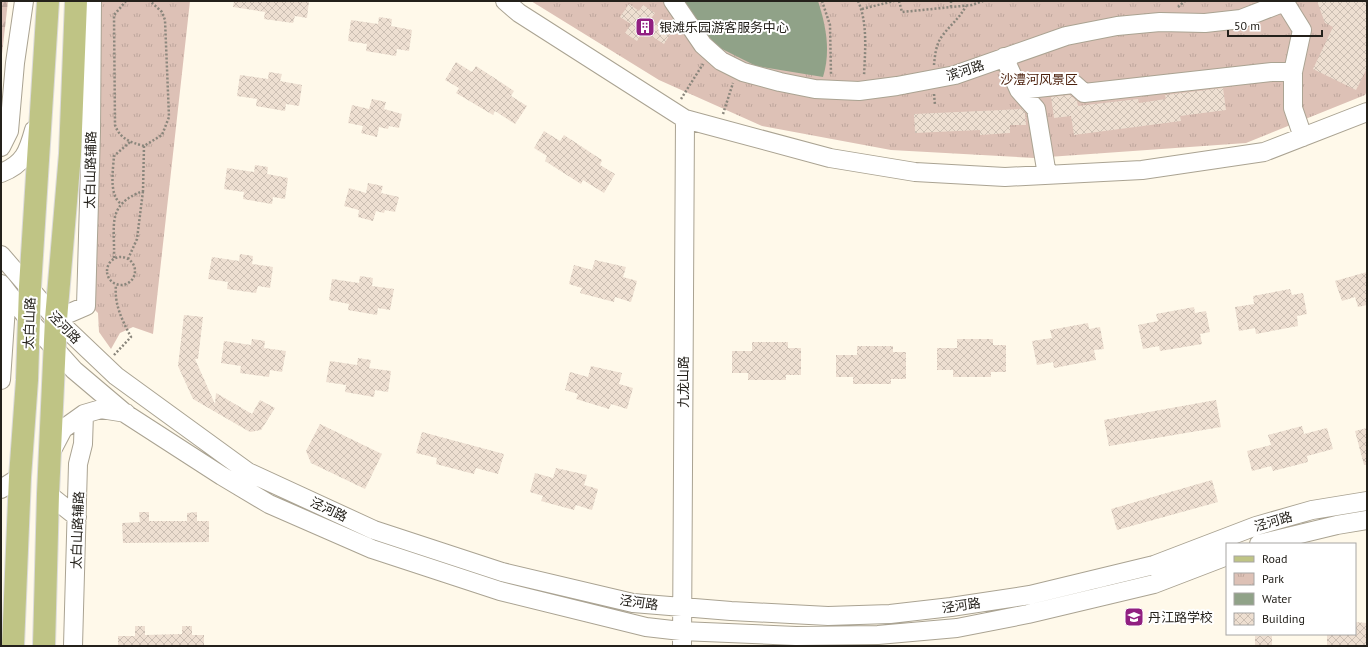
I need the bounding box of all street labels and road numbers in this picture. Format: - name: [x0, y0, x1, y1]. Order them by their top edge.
- street label: 滨河路: [944, 56, 986, 85]
- street label: 太白山路辅路: [81, 131, 100, 209]
- street label: 太白山路: [20, 297, 39, 349]
- street label: 泾河路: [45, 307, 84, 347]
- street label: 九龙山路: [675, 356, 692, 408]
- street label: 太白山路辅路: [68, 491, 87, 569]
- street label: 泾河路: [308, 494, 350, 525]
- street label: 泾河路: [1252, 508, 1294, 535]
- street label: 泾河路: [618, 591, 659, 614]
- street label: 泾河路: [941, 594, 982, 617]

